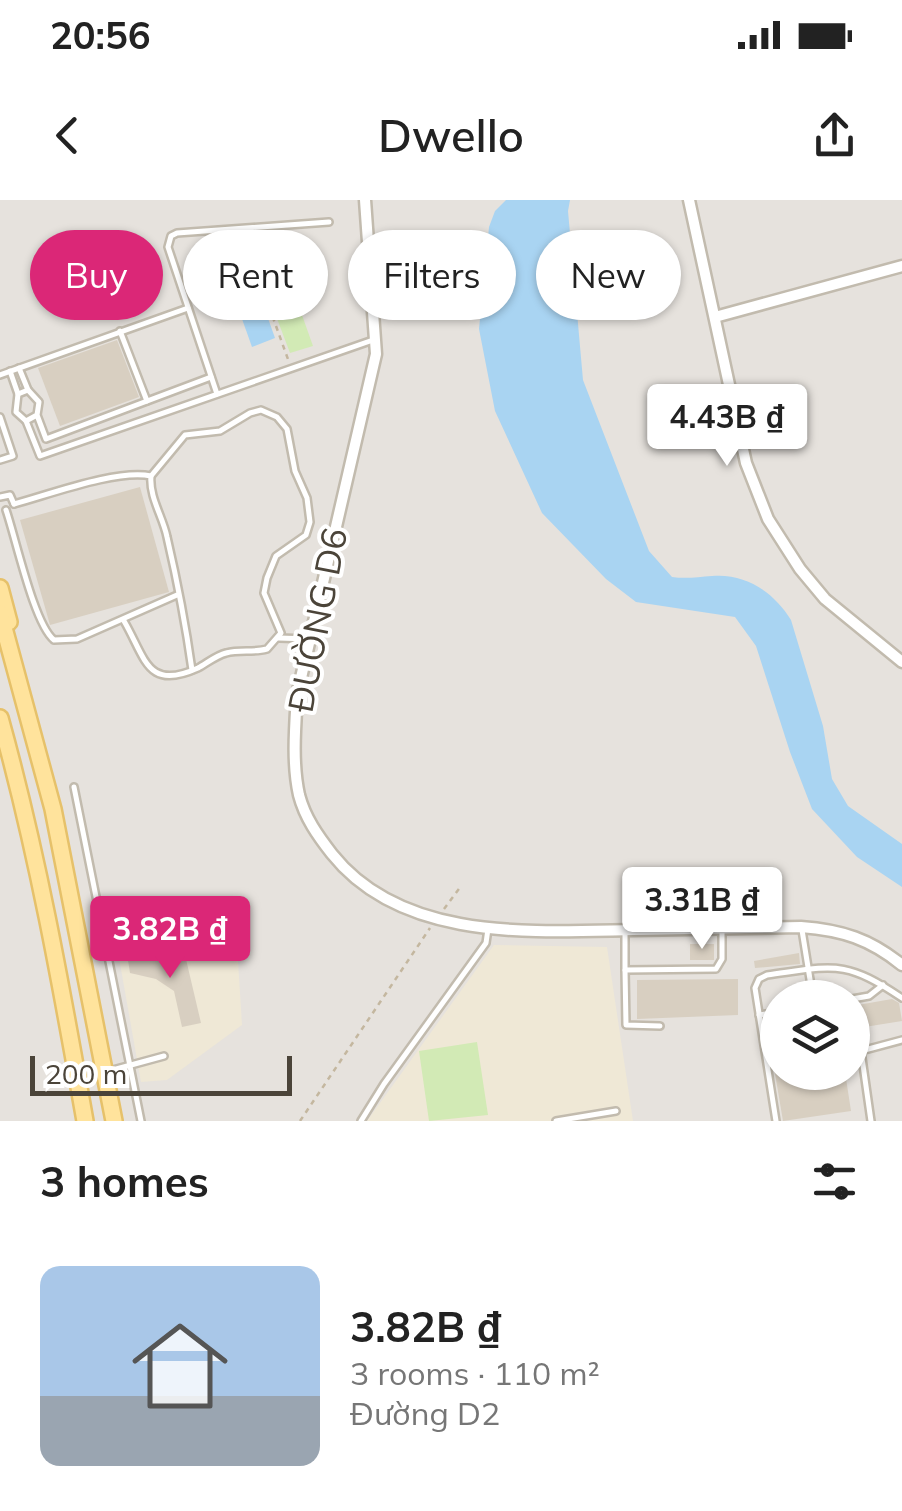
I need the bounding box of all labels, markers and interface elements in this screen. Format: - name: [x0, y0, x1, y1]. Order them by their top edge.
- text: 20:56: [50, 11, 151, 59]
- text: Dwello: [378, 107, 524, 163]
- icon: back: [40, 108, 95, 163]
- icon: share: [807, 108, 862, 163]
- chip: Buy: [30, 230, 163, 320]
- chip: Rent: [183, 230, 328, 320]
- chip: Filters: [348, 230, 516, 320]
- chip: New: [536, 230, 681, 320]
- pin: 4.43B ₫: [635, 384, 819, 469]
- text: 4.43B ₫: [669, 396, 785, 436]
- street label: ĐƯỜNG D6: [278, 524, 356, 716]
- pin: 3.31B ₫: [610, 867, 794, 952]
- text: 3.31B ₫: [644, 879, 760, 919]
- pin: 3.82B ₫: [78, 896, 262, 981]
- text: 3.82B ₫: [112, 908, 228, 948]
- map controls: [760, 980, 870, 1090]
- button: layers: [760, 980, 870, 1090]
- scale bar: [30, 1051, 292, 1096]
- text: 200 m: [45, 1056, 127, 1091]
- icon: filters: [807, 1154, 862, 1209]
- text: 3 homes: [40, 1155, 209, 1208]
- text: 3.82B ₫: [350, 1300, 502, 1353]
- icon: home: [120, 1306, 240, 1426]
- text: 3 rooms · 110 m²: [350, 1353, 600, 1393]
- text: Đường D2: [350, 1393, 500, 1433]

